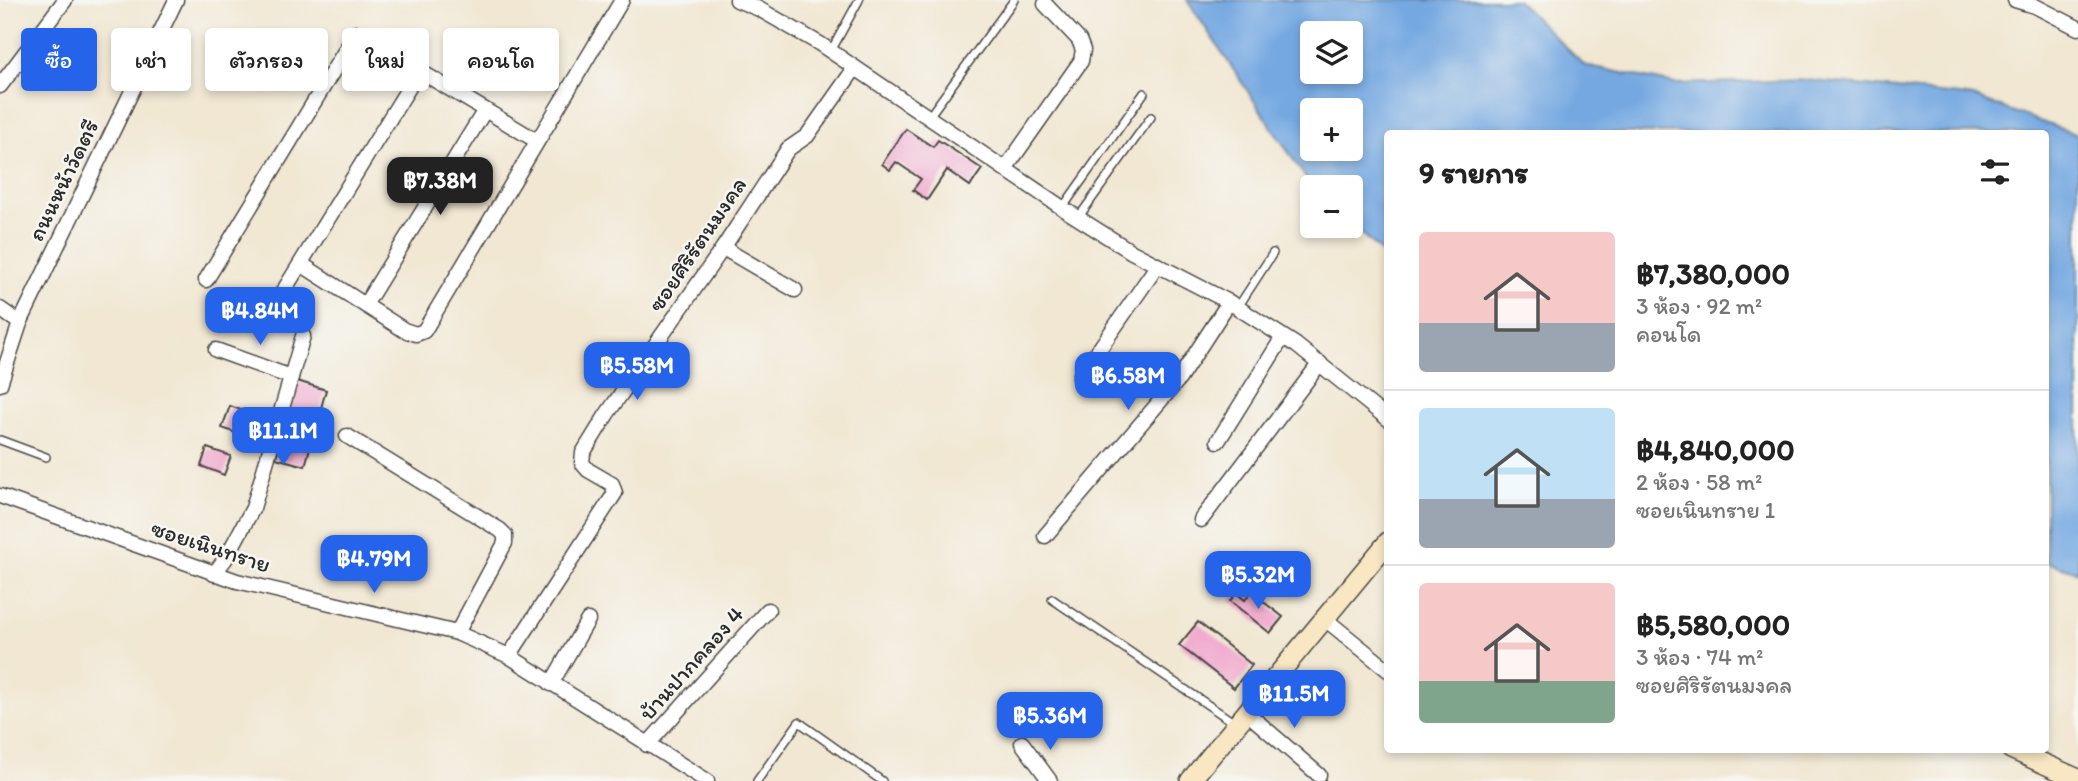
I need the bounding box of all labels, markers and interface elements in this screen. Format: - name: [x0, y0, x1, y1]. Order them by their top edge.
- map controls: [1300, 21, 1363, 238]
- button: layers: [1300, 21, 1363, 84]
- chip: ซื้อ: [21, 28, 97, 91]
- chip: เช่า: [111, 28, 191, 91]
- chip: ตัวกรอง: [205, 28, 328, 91]
- chip: ใหม่: [342, 28, 429, 91]
- chip: คอนโด: [443, 28, 559, 91]
- button: +: [1300, 98, 1363, 161]
- street label: ถนนหน้าวัดตรี: [22, 115, 104, 245]
- icon: filters: [1976, 153, 2014, 191]
- text: 9 รายการ: [1419, 154, 1528, 191]
- pin: ฿7.38M: [383, 158, 497, 217]
- text: ฿7.38M: [403, 166, 477, 194]
- street label: ซอยศิริรัตนมงคล: [642, 171, 752, 317]
- button: −: [1300, 175, 1363, 238]
- text: ฿7,380,000: [1636, 255, 1790, 292]
- icon: home: [1475, 260, 1559, 344]
- pin: ฿4.84M: [203, 288, 317, 347]
- text: 3 ห้อง · 92 m²: [1636, 292, 1762, 320]
- text: ฿4.84M: [221, 296, 299, 324]
- text: คอนโด: [1636, 320, 1701, 348]
- pin: ฿5.58M: [580, 342, 694, 402]
- text: ฿5.58M: [600, 351, 674, 379]
- pin: ฿6.58M: [1071, 352, 1185, 412]
- text: ฿6.58M: [1091, 361, 1165, 389]
- pin: ฿11.1M: [226, 407, 340, 467]
- text: ฿11.1M: [248, 416, 318, 444]
- text: ฿4,840,000: [1636, 431, 1795, 468]
- icon: home: [1475, 436, 1559, 520]
- text: 2 ห้อง · 58 m²: [1636, 468, 1762, 496]
- text: ซอยเนินทราย 1: [1636, 496, 1775, 524]
- street label: ซอยเนินทราย: [148, 514, 274, 578]
- pin: ฿4.79M: [317, 536, 431, 595]
- text: ฿4.79M: [337, 544, 411, 572]
- pin: ฿5.32M: [1201, 552, 1315, 611]
- text: ฿5.32M: [1221, 560, 1295, 588]
- street label: บ้านปากคลอง 4: [633, 600, 750, 726]
- text: ฿5,580,000: [1636, 606, 1790, 643]
- icon: home: [1475, 611, 1559, 695]
- text: 3 ห้อง · 74 m²: [1636, 643, 1763, 671]
- pin: ฿11.5M: [1237, 670, 1351, 730]
- text: ซอยศิริรัตนมงคล: [1636, 671, 1792, 699]
- text: ฿11.5M: [1258, 679, 1330, 707]
- pin: ฿5.36M: [993, 692, 1107, 752]
- text: ฿5.36M: [1013, 701, 1087, 729]

